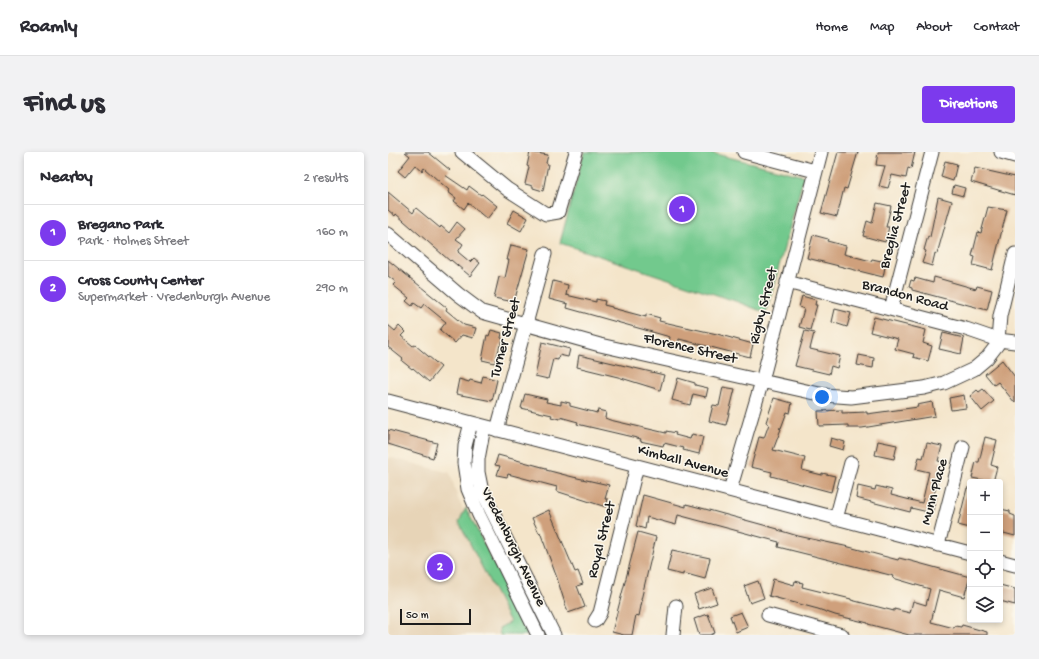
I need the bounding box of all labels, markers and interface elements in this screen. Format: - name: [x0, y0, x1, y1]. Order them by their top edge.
- text: Roamly: [20, 16, 77, 39]
- text: Home: [816, 19, 848, 36]
- text: Map: [870, 19, 894, 36]
- text: About: [916, 19, 952, 36]
- text: Contact: [974, 19, 1019, 36]
- button: Directions: [922, 86, 1015, 123]
- text: Find us: [24, 88, 104, 121]
- text: Nearby: [40, 168, 93, 188]
- text: 2 results: [303, 171, 348, 186]
- street label: Breglia Street: [876, 180, 917, 272]
- pin: 1: [669, 194, 695, 224]
- text: Bregano Park: [78, 216, 163, 234]
- text: 1: [50, 225, 56, 240]
- text: 160 m: [316, 225, 348, 240]
- text: Park · Holmes Street: [78, 234, 189, 249]
- street label: Rigby Street: [746, 264, 783, 346]
- text: Cross County Center: [78, 272, 203, 290]
- street label: Brandon Road: [859, 276, 951, 316]
- text: 2: [50, 281, 56, 296]
- text: 290 m: [315, 281, 348, 296]
- text: Supermarket · Vredenburgh Avenue: [78, 290, 270, 305]
- street label: Turner Street: [486, 294, 526, 381]
- street label: Florence Street: [641, 329, 740, 369]
- your location: [812, 387, 832, 407]
- street label: Kimball Avenue: [635, 441, 731, 483]
- street label: Munn Place: [918, 457, 953, 527]
- map controls: [967, 479, 1003, 623]
- button: +: [967, 479, 1003, 515]
- street label: Vredenburgh Avenue: [476, 483, 550, 610]
- street label: Royal Street: [584, 498, 621, 580]
- button: −: [967, 515, 1003, 551]
- button: locate: [967, 551, 1003, 587]
- pin: 2: [427, 552, 453, 582]
- button: layers: [967, 587, 1003, 623]
- scale bar: [400, 607, 471, 626]
- text: 50 m: [406, 610, 428, 622]

